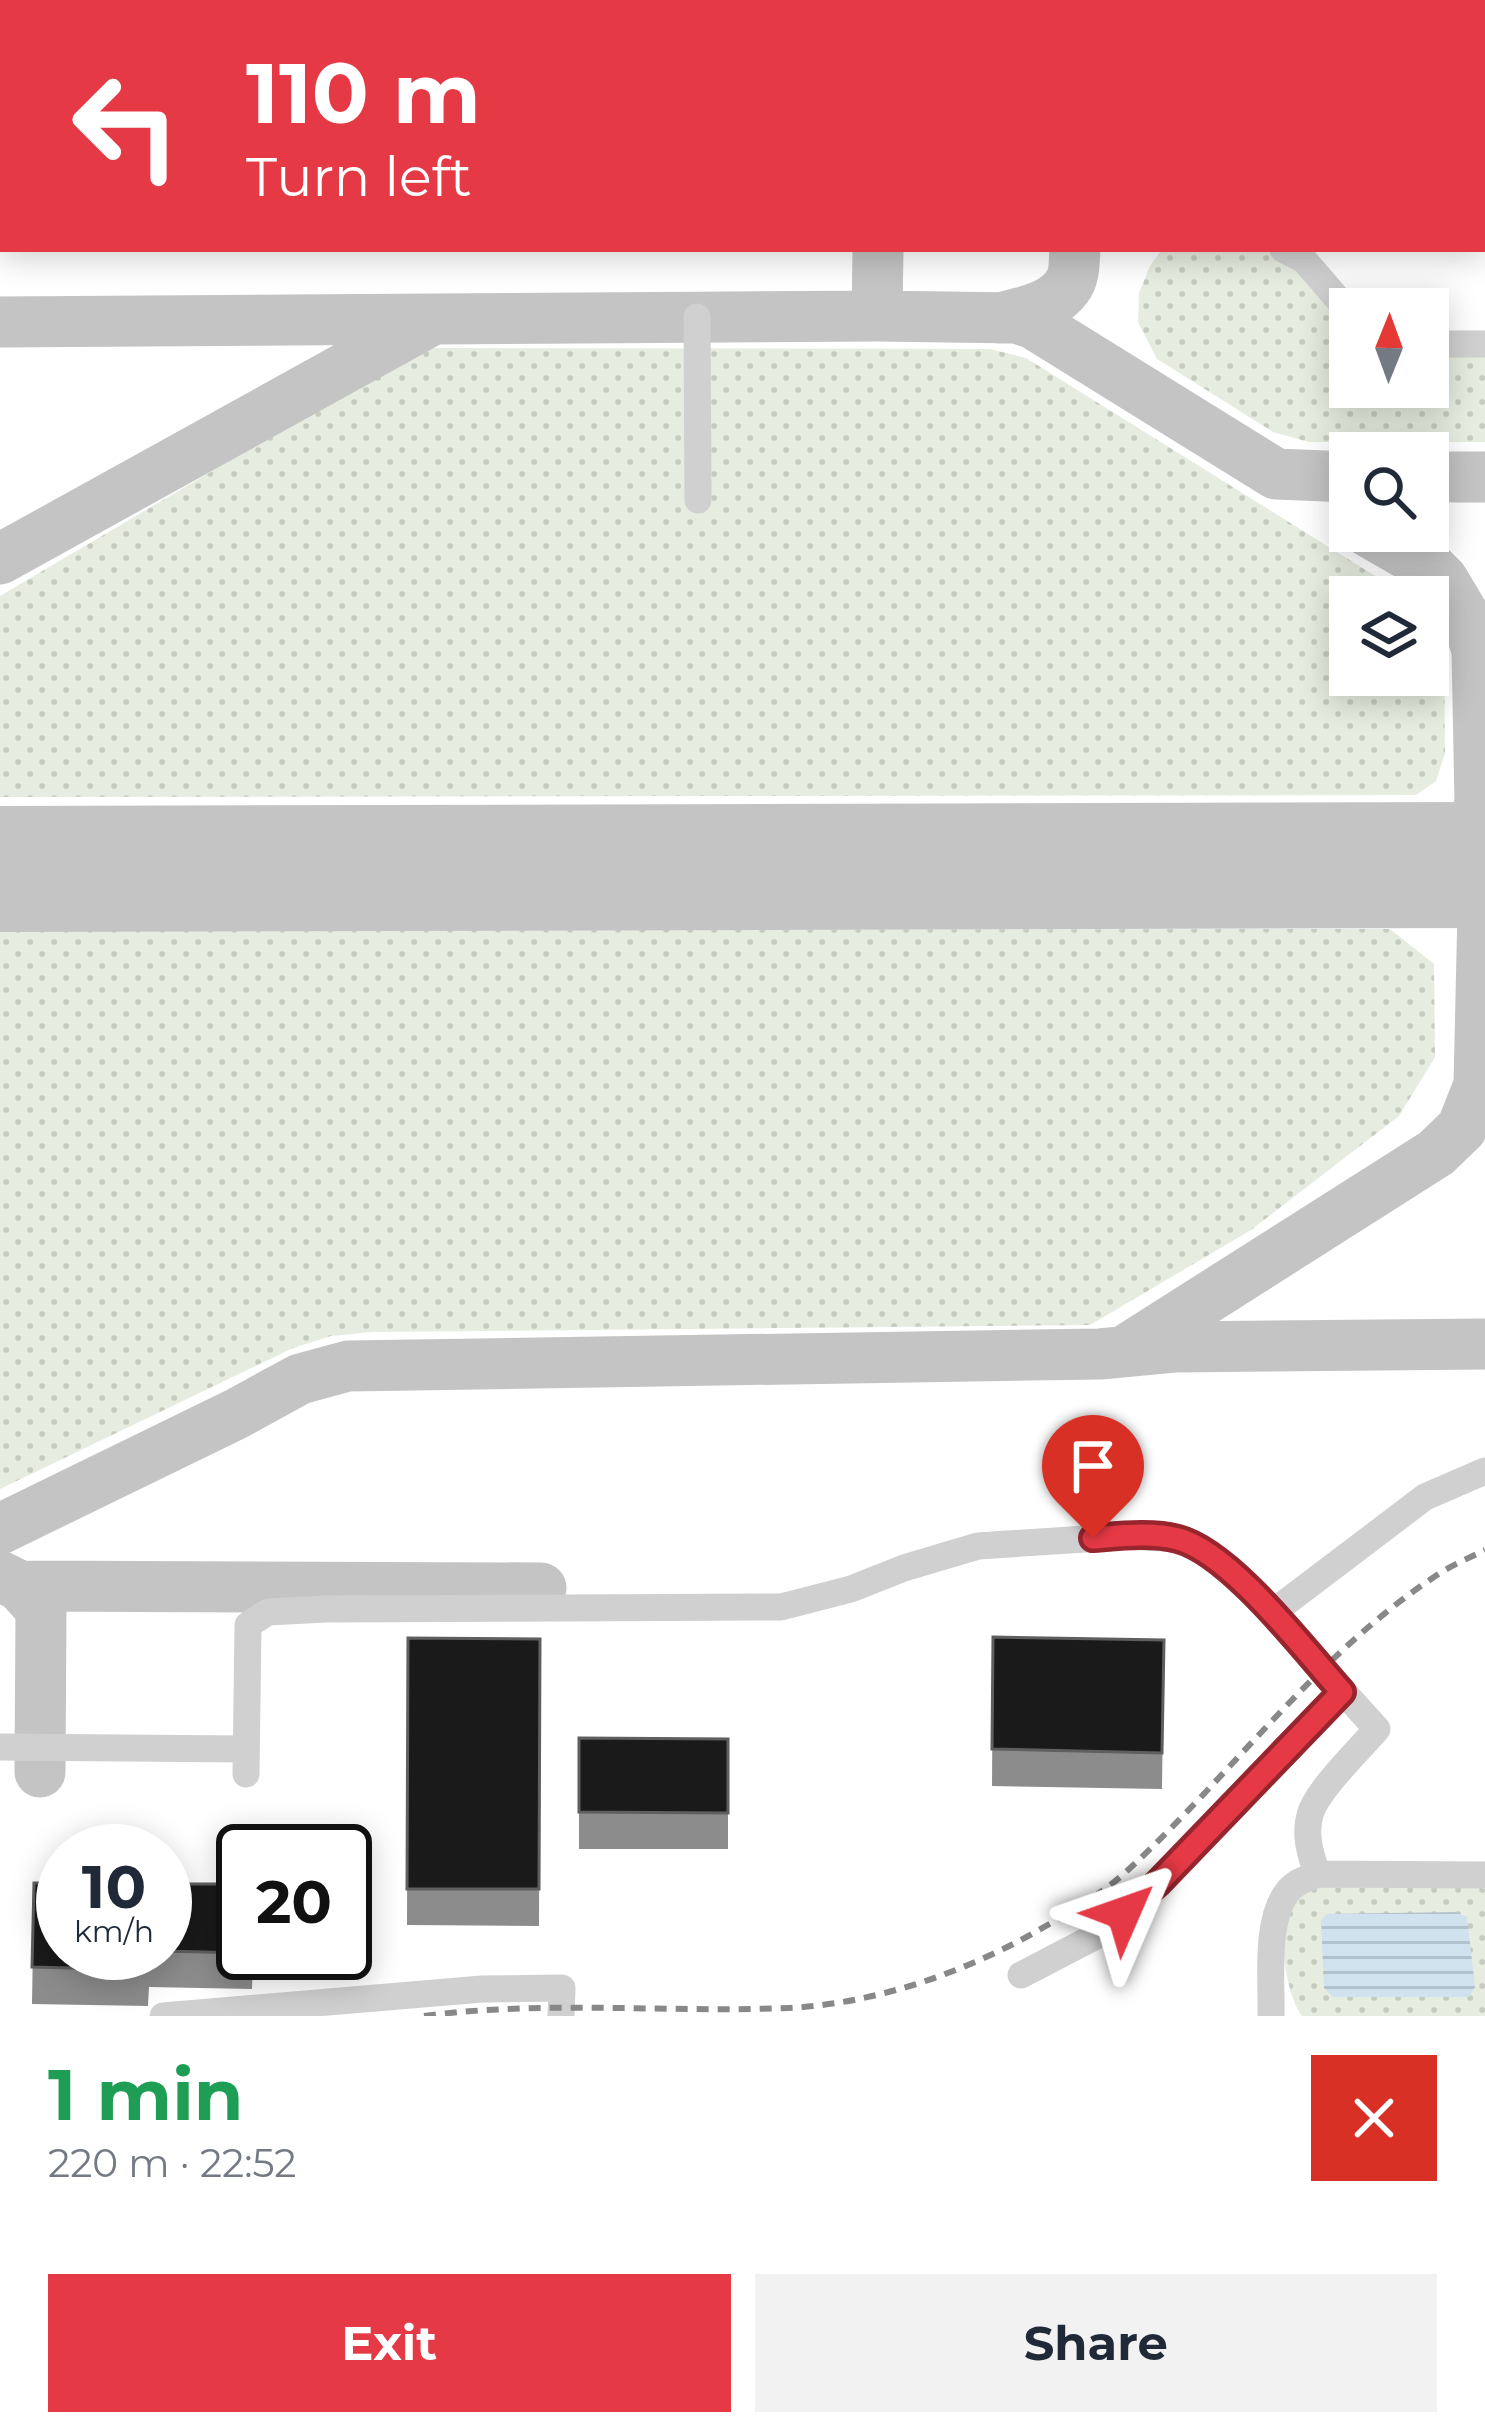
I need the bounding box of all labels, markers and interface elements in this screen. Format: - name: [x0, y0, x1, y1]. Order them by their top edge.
- text: 110 m: [246, 42, 481, 144]
- icon: left: [48, 48, 204, 204]
- text: Turn left: [246, 144, 472, 210]
- north arrow: [1329, 288, 1449, 408]
- map controls: [1329, 288, 1449, 696]
- button: search: [1329, 432, 1449, 552]
- button: layers: [1329, 576, 1449, 696]
- pin: [1042, 1415, 1144, 1538]
- icon: arrive: [1060, 1433, 1126, 1499]
- speed limit sign: 20: [216, 1824, 372, 1980]
- text: 10: [82, 1850, 146, 1923]
- position arrow: [1061, 1850, 1187, 1976]
- text: km/h: [74, 1913, 154, 1950]
- text: 1 min: [48, 2050, 244, 2138]
- button: close: [1311, 2055, 1437, 2181]
- text: 220 m · 22:52: [48, 2139, 297, 2187]
- button: Exit: [48, 2274, 731, 2412]
- button: Share: [755, 2274, 1437, 2412]

